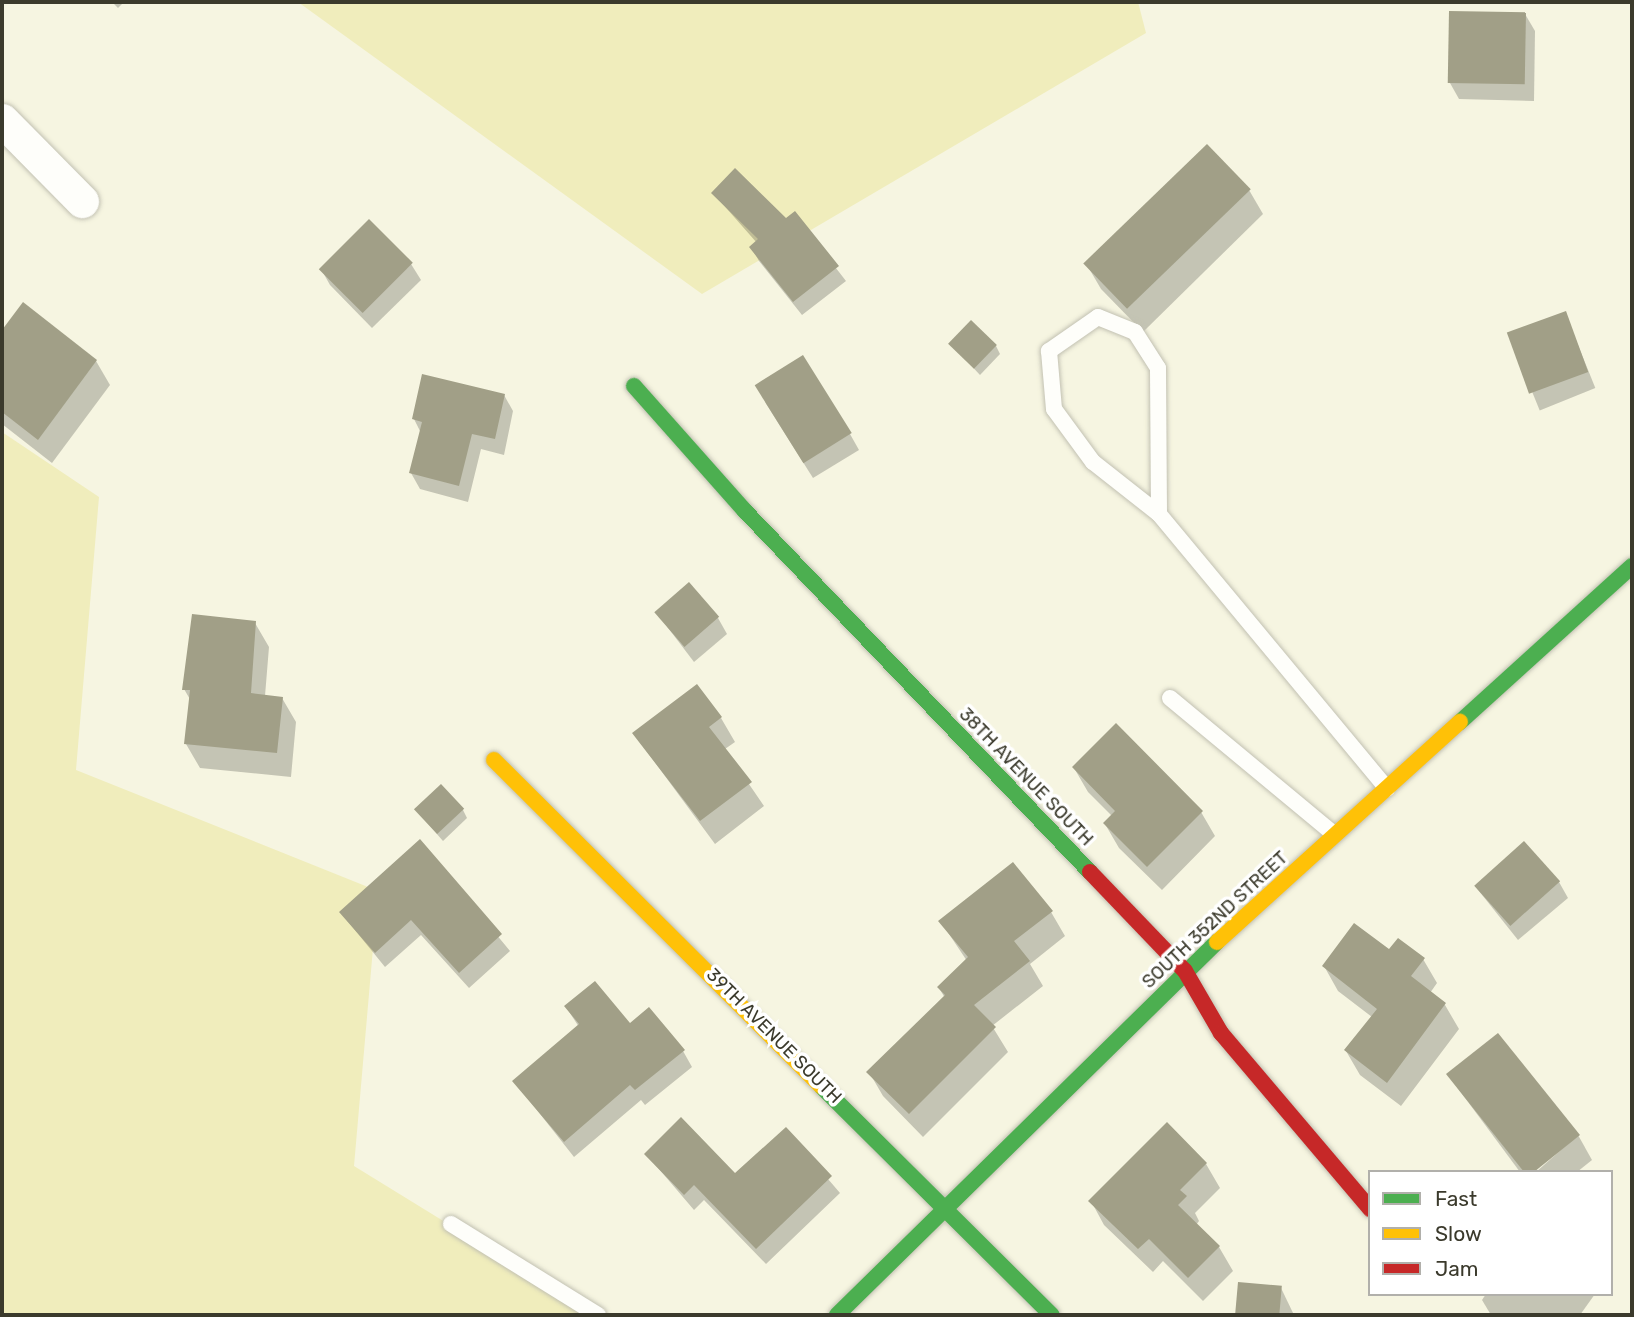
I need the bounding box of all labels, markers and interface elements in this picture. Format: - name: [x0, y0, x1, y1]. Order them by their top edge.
- street label: 38TH AVENUE SOUTH: [954, 703, 1098, 851]
- street label: SOUTH 352ND STREET: [1138, 847, 1292, 993]
- street label: 39TH AVENUE SOUTH: [702, 964, 846, 1108]
- legend: [1368, 1170, 1613, 1296]
- text: Fast: [1435, 1186, 1477, 1211]
- text: Slow: [1435, 1221, 1482, 1246]
- text: Jam: [1435, 1256, 1479, 1281]

